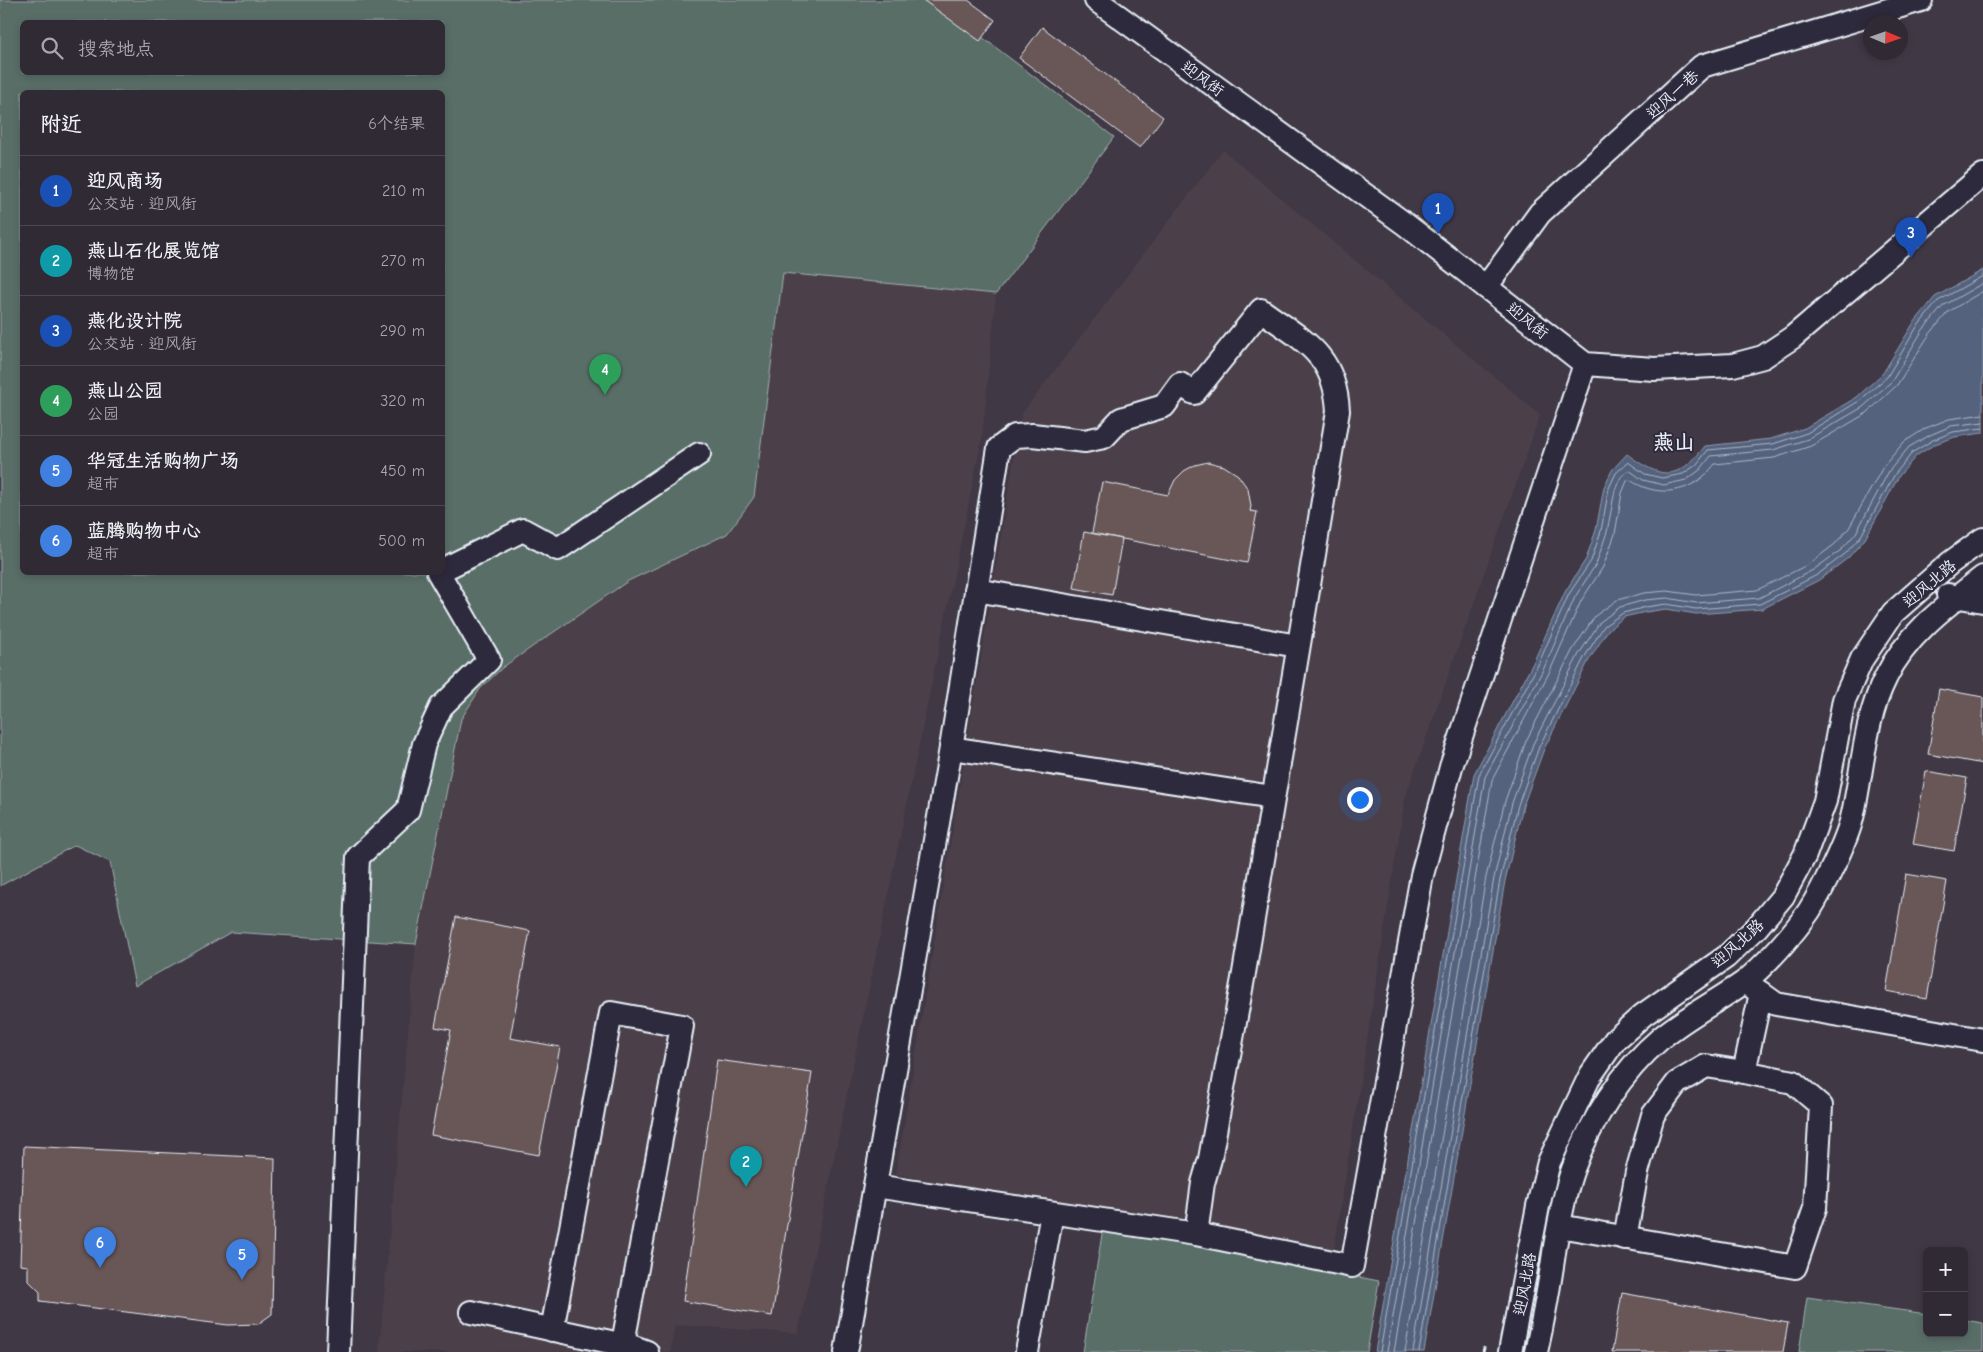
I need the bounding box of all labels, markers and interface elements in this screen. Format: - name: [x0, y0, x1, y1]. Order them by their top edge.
- north arrow: [1863, 15, 1908, 60]
- search box: [20, 20, 445, 75]
- icon: search: [38, 34, 66, 62]
- text: 搜索地点: [78, 38, 154, 60]
- street label: 迎风街: [1178, 57, 1227, 100]
- street label: 迎风一巷: [1643, 67, 1702, 123]
- text: 附近: [40, 112, 82, 136]
- text: 6个结果: [368, 115, 425, 133]
- text: 迎风商场: [87, 170, 163, 192]
- text: 1: [53, 182, 59, 200]
- text: 210 m: [382, 182, 425, 200]
- pin: 1: [1422, 193, 1454, 234]
- text: 公交站 · 迎风街: [87, 195, 197, 213]
- pin: 3: [1895, 217, 1927, 258]
- text: 燕山石化展览馆: [87, 240, 220, 262]
- text: 2: [52, 252, 60, 270]
- text: 270 m: [381, 252, 425, 270]
- text: 博物馆: [87, 265, 135, 283]
- street label: 迎风街: [1503, 299, 1552, 343]
- text: 燕化设计院: [87, 310, 182, 332]
- text: 3: [52, 322, 60, 340]
- text: 290 m: [380, 322, 425, 340]
- text: 公交站 · 迎风街: [87, 335, 197, 353]
- pin: 4: [589, 354, 621, 395]
- text: 燕山公园: [87, 380, 163, 402]
- text: 4: [52, 392, 60, 410]
- text: 320 m: [380, 392, 425, 410]
- text: 公园: [87, 405, 119, 423]
- district label: 燕山: [1653, 430, 1695, 454]
- text: 华冠生活购物广场: [87, 450, 239, 472]
- text: 5: [52, 462, 60, 480]
- text: 450 m: [380, 462, 425, 480]
- text: 超市: [87, 475, 119, 493]
- text: 蓝腾购物中心: [87, 520, 201, 542]
- text: 6: [52, 532, 60, 550]
- text: 500 m: [378, 532, 425, 550]
- text: 超市: [87, 545, 119, 563]
- street label: 迎风北路: [1899, 556, 1960, 611]
- your location: [1347, 787, 1373, 813]
- street label: 迎风北路: [1708, 916, 1767, 972]
- pin: 2: [730, 1146, 762, 1187]
- pin: 6: [84, 1227, 116, 1268]
- pin: 5: [226, 1239, 258, 1280]
- map controls: [1923, 1247, 1968, 1337]
- button: +: [1923, 1247, 1968, 1292]
- street label: 迎风北路: [1511, 1251, 1539, 1317]
- button: −: [1923, 1292, 1968, 1337]

